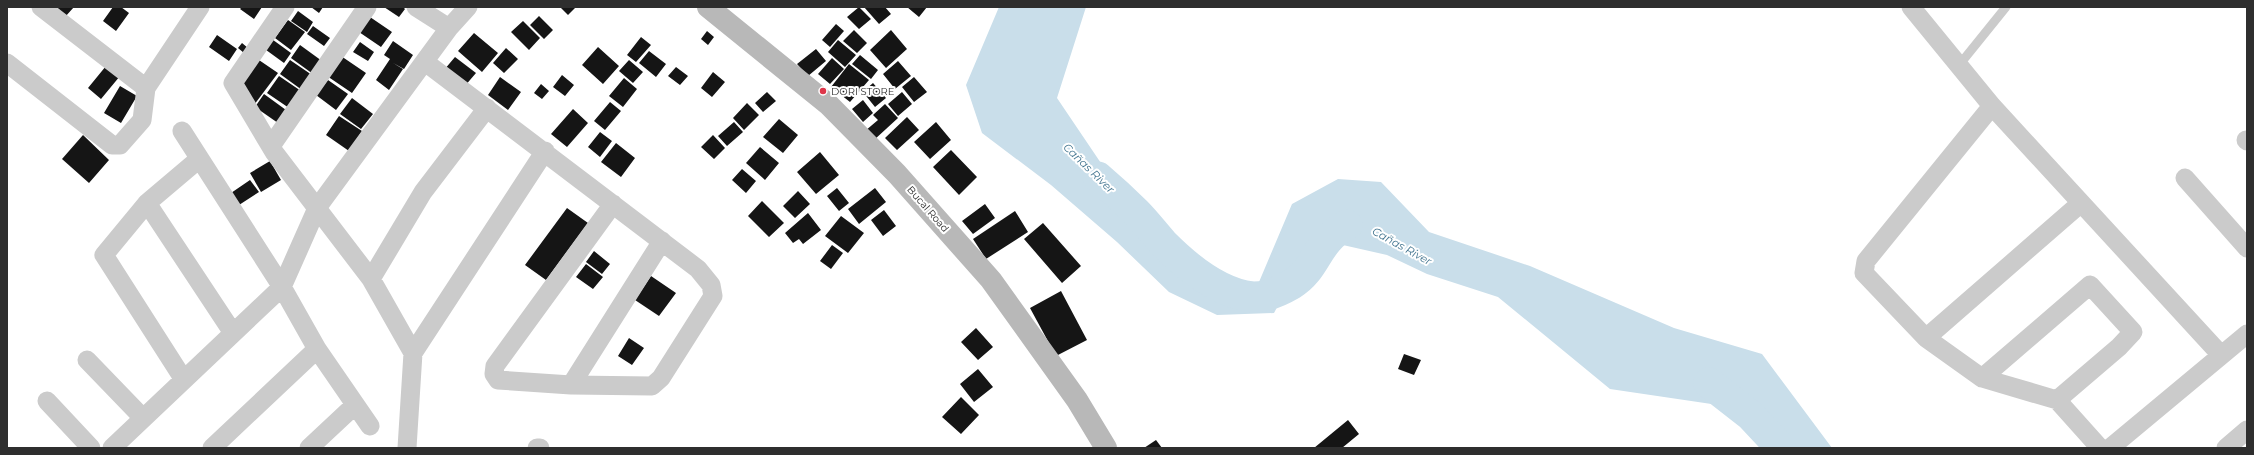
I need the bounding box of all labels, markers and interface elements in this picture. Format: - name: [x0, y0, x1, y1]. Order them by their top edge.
- place label: DORI STORE: [831, 85, 895, 98]
- marker: DORI STORE: [818, 86, 828, 96]
- water label: Cañas River: [1060, 140, 1118, 196]
- street label: Bucal Road: [904, 183, 952, 235]
- water label: Cañas River: [1370, 224, 1435, 268]

